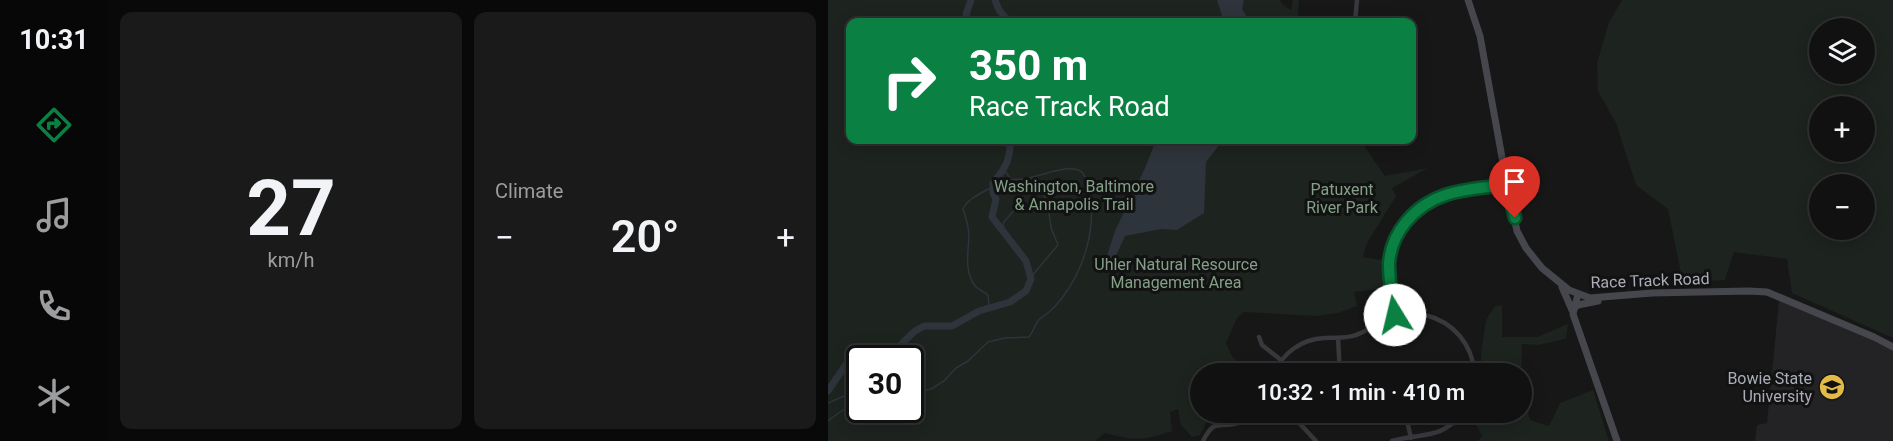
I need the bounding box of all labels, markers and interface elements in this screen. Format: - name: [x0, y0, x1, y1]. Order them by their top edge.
- map controls: [1809, 18, 1875, 240]
- button: layers: [1809, 18, 1875, 84]
- text: 10:31: [19, 24, 89, 56]
- text: 350 m: [969, 41, 1088, 90]
- icon: right: [870, 42, 948, 120]
- text: Race Track Road: [969, 91, 1170, 123]
- button: +: [1809, 96, 1875, 162]
- icon: directions: [33, 104, 75, 146]
- pin: [1489, 156, 1540, 218]
- text: 27: [246, 163, 336, 254]
- icon: arrive: [1498, 165, 1531, 198]
- button: −: [1809, 174, 1875, 240]
- park label: Washington, Baltimore & Annapolis Trail: [994, 177, 1154, 214]
- text: Climate: [495, 179, 563, 203]
- park label: Patuxent River Park: [1306, 180, 1379, 217]
- icon: music: [33, 194, 75, 236]
- text: 20°: [611, 210, 679, 263]
- text: −: [495, 218, 514, 257]
- text: +: [776, 218, 795, 257]
- text: km/h: [268, 248, 314, 272]
- park label: Uhler Natural Resource Management Area: [1094, 255, 1258, 292]
- street label: Race Track Road: [1590, 269, 1710, 292]
- position arrow: [1363, 283, 1427, 347]
- icon: phone: [33, 285, 75, 327]
- speed limit sign: 30: [846, 345, 924, 423]
- place label: Bowie State University: [1727, 369, 1812, 406]
- school or university icon: Bowie State University: [1817, 372, 1847, 402]
- icon: climate: [33, 375, 75, 417]
- text: 10:32 · 1 min · 410 m: [1257, 380, 1465, 405]

